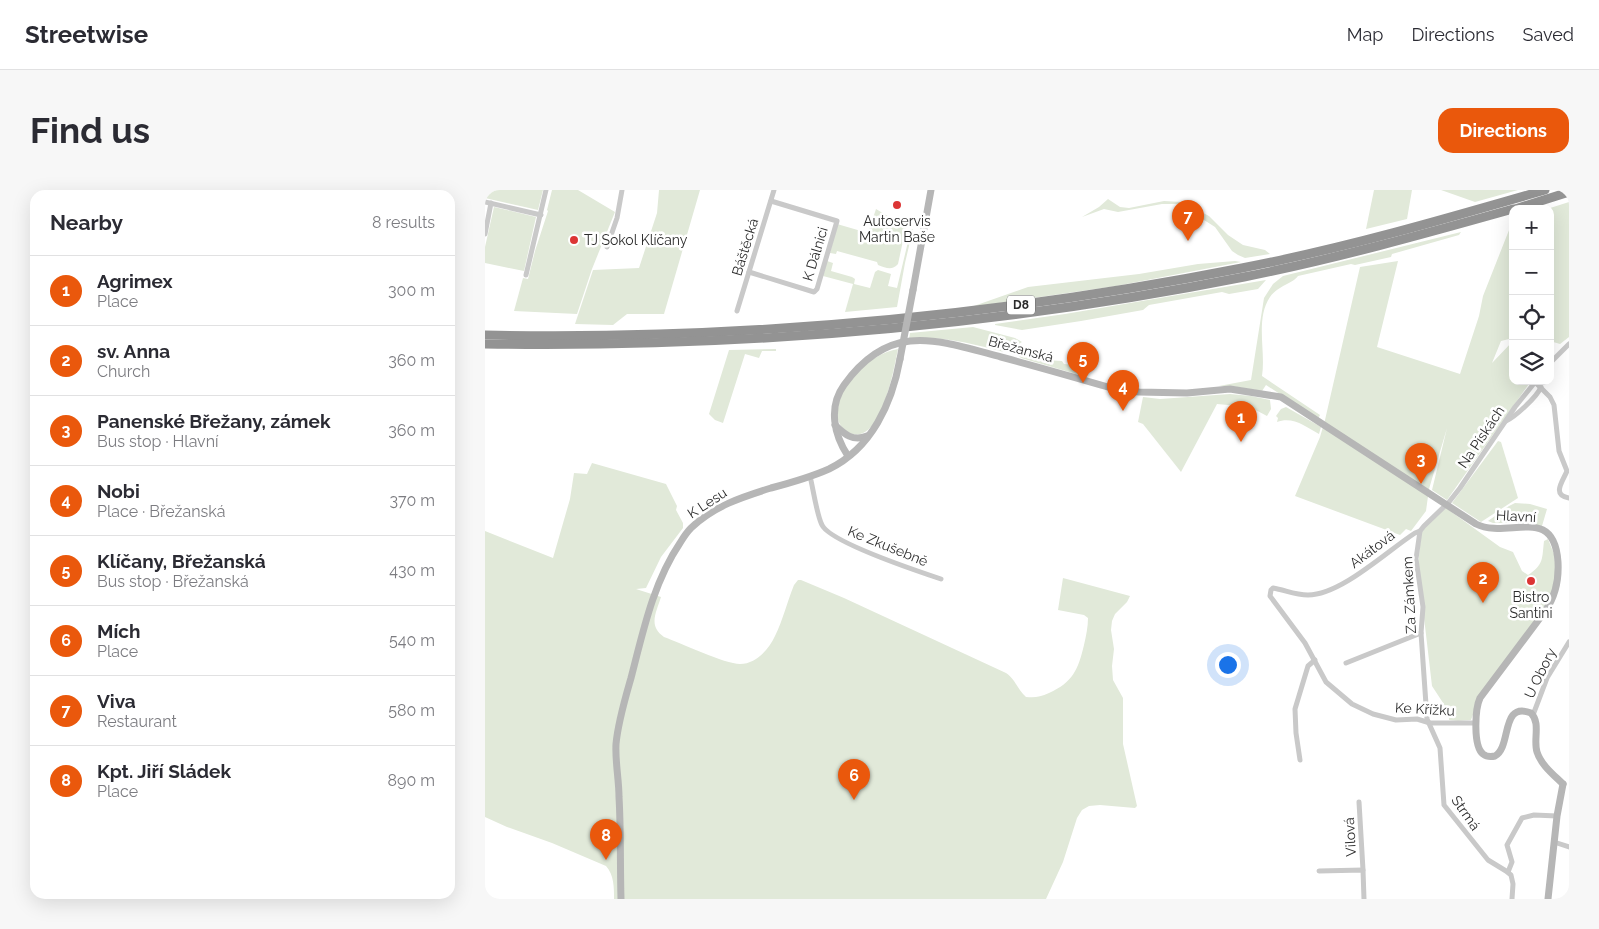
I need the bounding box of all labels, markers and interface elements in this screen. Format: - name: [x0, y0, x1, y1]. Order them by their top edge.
- text: Streetwise: [25, 20, 148, 49]
- text: Map: [1347, 24, 1383, 45]
- text: Directions: [1411, 24, 1495, 45]
- text: Saved: [1523, 24, 1574, 45]
- button: Directions: [1438, 108, 1569, 153]
- text: Find us: [30, 110, 150, 151]
- marker: Autoservis Martin Baše: [891, 199, 903, 211]
- pin: 7: [1172, 200, 1204, 241]
- map controls: [1509, 205, 1554, 385]
- button: +: [1509, 205, 1554, 250]
- text: Nearby: [50, 210, 123, 235]
- text: 8 results: [372, 213, 435, 232]
- place label: Autoservis Martin Baše: [859, 213, 935, 245]
- street label: Báštěcká: [729, 216, 761, 278]
- street label: K Dálnici: [799, 225, 831, 283]
- place label: TJ Sokol Klíčany: [584, 232, 688, 248]
- marker: TJ Sokol Klíčany: [568, 234, 580, 246]
- button: −: [1509, 250, 1554, 295]
- text: Agrimex: [97, 270, 173, 292]
- text: 1: [62, 281, 70, 300]
- text: 300 m: [388, 281, 435, 300]
- text: Place: [97, 292, 138, 311]
- button: locate: [1509, 295, 1554, 340]
- road number: D8: [1007, 296, 1035, 314]
- street label: Břežanská: [987, 333, 1055, 365]
- text: sv. Anna: [97, 340, 170, 362]
- button: layers: [1509, 340, 1554, 385]
- pin: 5: [1067, 342, 1099, 383]
- text: 2: [61, 351, 71, 370]
- text: 360 m: [388, 351, 435, 370]
- text: Church: [97, 362, 150, 381]
- pin: 4: [1107, 370, 1139, 411]
- pin: 1: [1225, 401, 1257, 442]
- street label: Na Pískách: [1454, 403, 1508, 471]
- text: Panenské Břežany, zámek: [97, 410, 331, 432]
- text: 3: [62, 421, 70, 440]
- text: 360 m: [388, 421, 435, 440]
- text: Bus stop · Hlavní: [97, 432, 218, 451]
- pin: 3: [1405, 443, 1437, 484]
- text: Nobi: [97, 480, 140, 502]
- street label: K Lesu: [684, 484, 730, 522]
- text: 4: [61, 491, 71, 510]
- text: 370 m: [389, 491, 435, 510]
- text: Place · Břežanská: [97, 502, 225, 521]
- street label: Hlavní: [1495, 507, 1537, 525]
- street label: Ke Zkušebně: [846, 523, 930, 569]
- street label: Akátová: [1346, 527, 1398, 571]
- text: Klíčany, Břežanská: [97, 550, 266, 572]
- street label: Za Zámkem: [1399, 556, 1419, 634]
- text: 5: [62, 561, 70, 580]
- text: 430 m: [389, 561, 435, 580]
- pin: 2: [1467, 562, 1499, 603]
- text: Bus stop · Břežanská: [97, 572, 249, 591]
- marker: Bistro Santini: [1525, 575, 1537, 587]
- place label: Bistro Santini: [1509, 589, 1553, 621]
- text: Mích: [97, 620, 140, 642]
- text: 6: [61, 631, 71, 650]
- text: 540 m: [389, 631, 435, 650]
- text: Place: [97, 642, 138, 661]
- street label: U Obory: [1521, 645, 1559, 701]
- your location: [1215, 652, 1241, 678]
- text: Viva: [97, 690, 136, 712]
- street label: Ke Křížku: [1395, 699, 1455, 719]
- text: 7: [62, 701, 70, 720]
- text: 580 m: [388, 701, 435, 720]
- text: Restaurant: [97, 712, 177, 731]
- pin: 6: [838, 759, 870, 800]
- text: Kpt. Jiří Sládek: [97, 760, 231, 782]
- text: 8: [61, 771, 71, 790]
- text: 890 m: [388, 771, 435, 790]
- text: Place: [97, 782, 138, 801]
- street label: Strmá: [1448, 793, 1484, 833]
- street label: Vilová: [1341, 817, 1359, 857]
- pin: 8: [590, 819, 622, 860]

